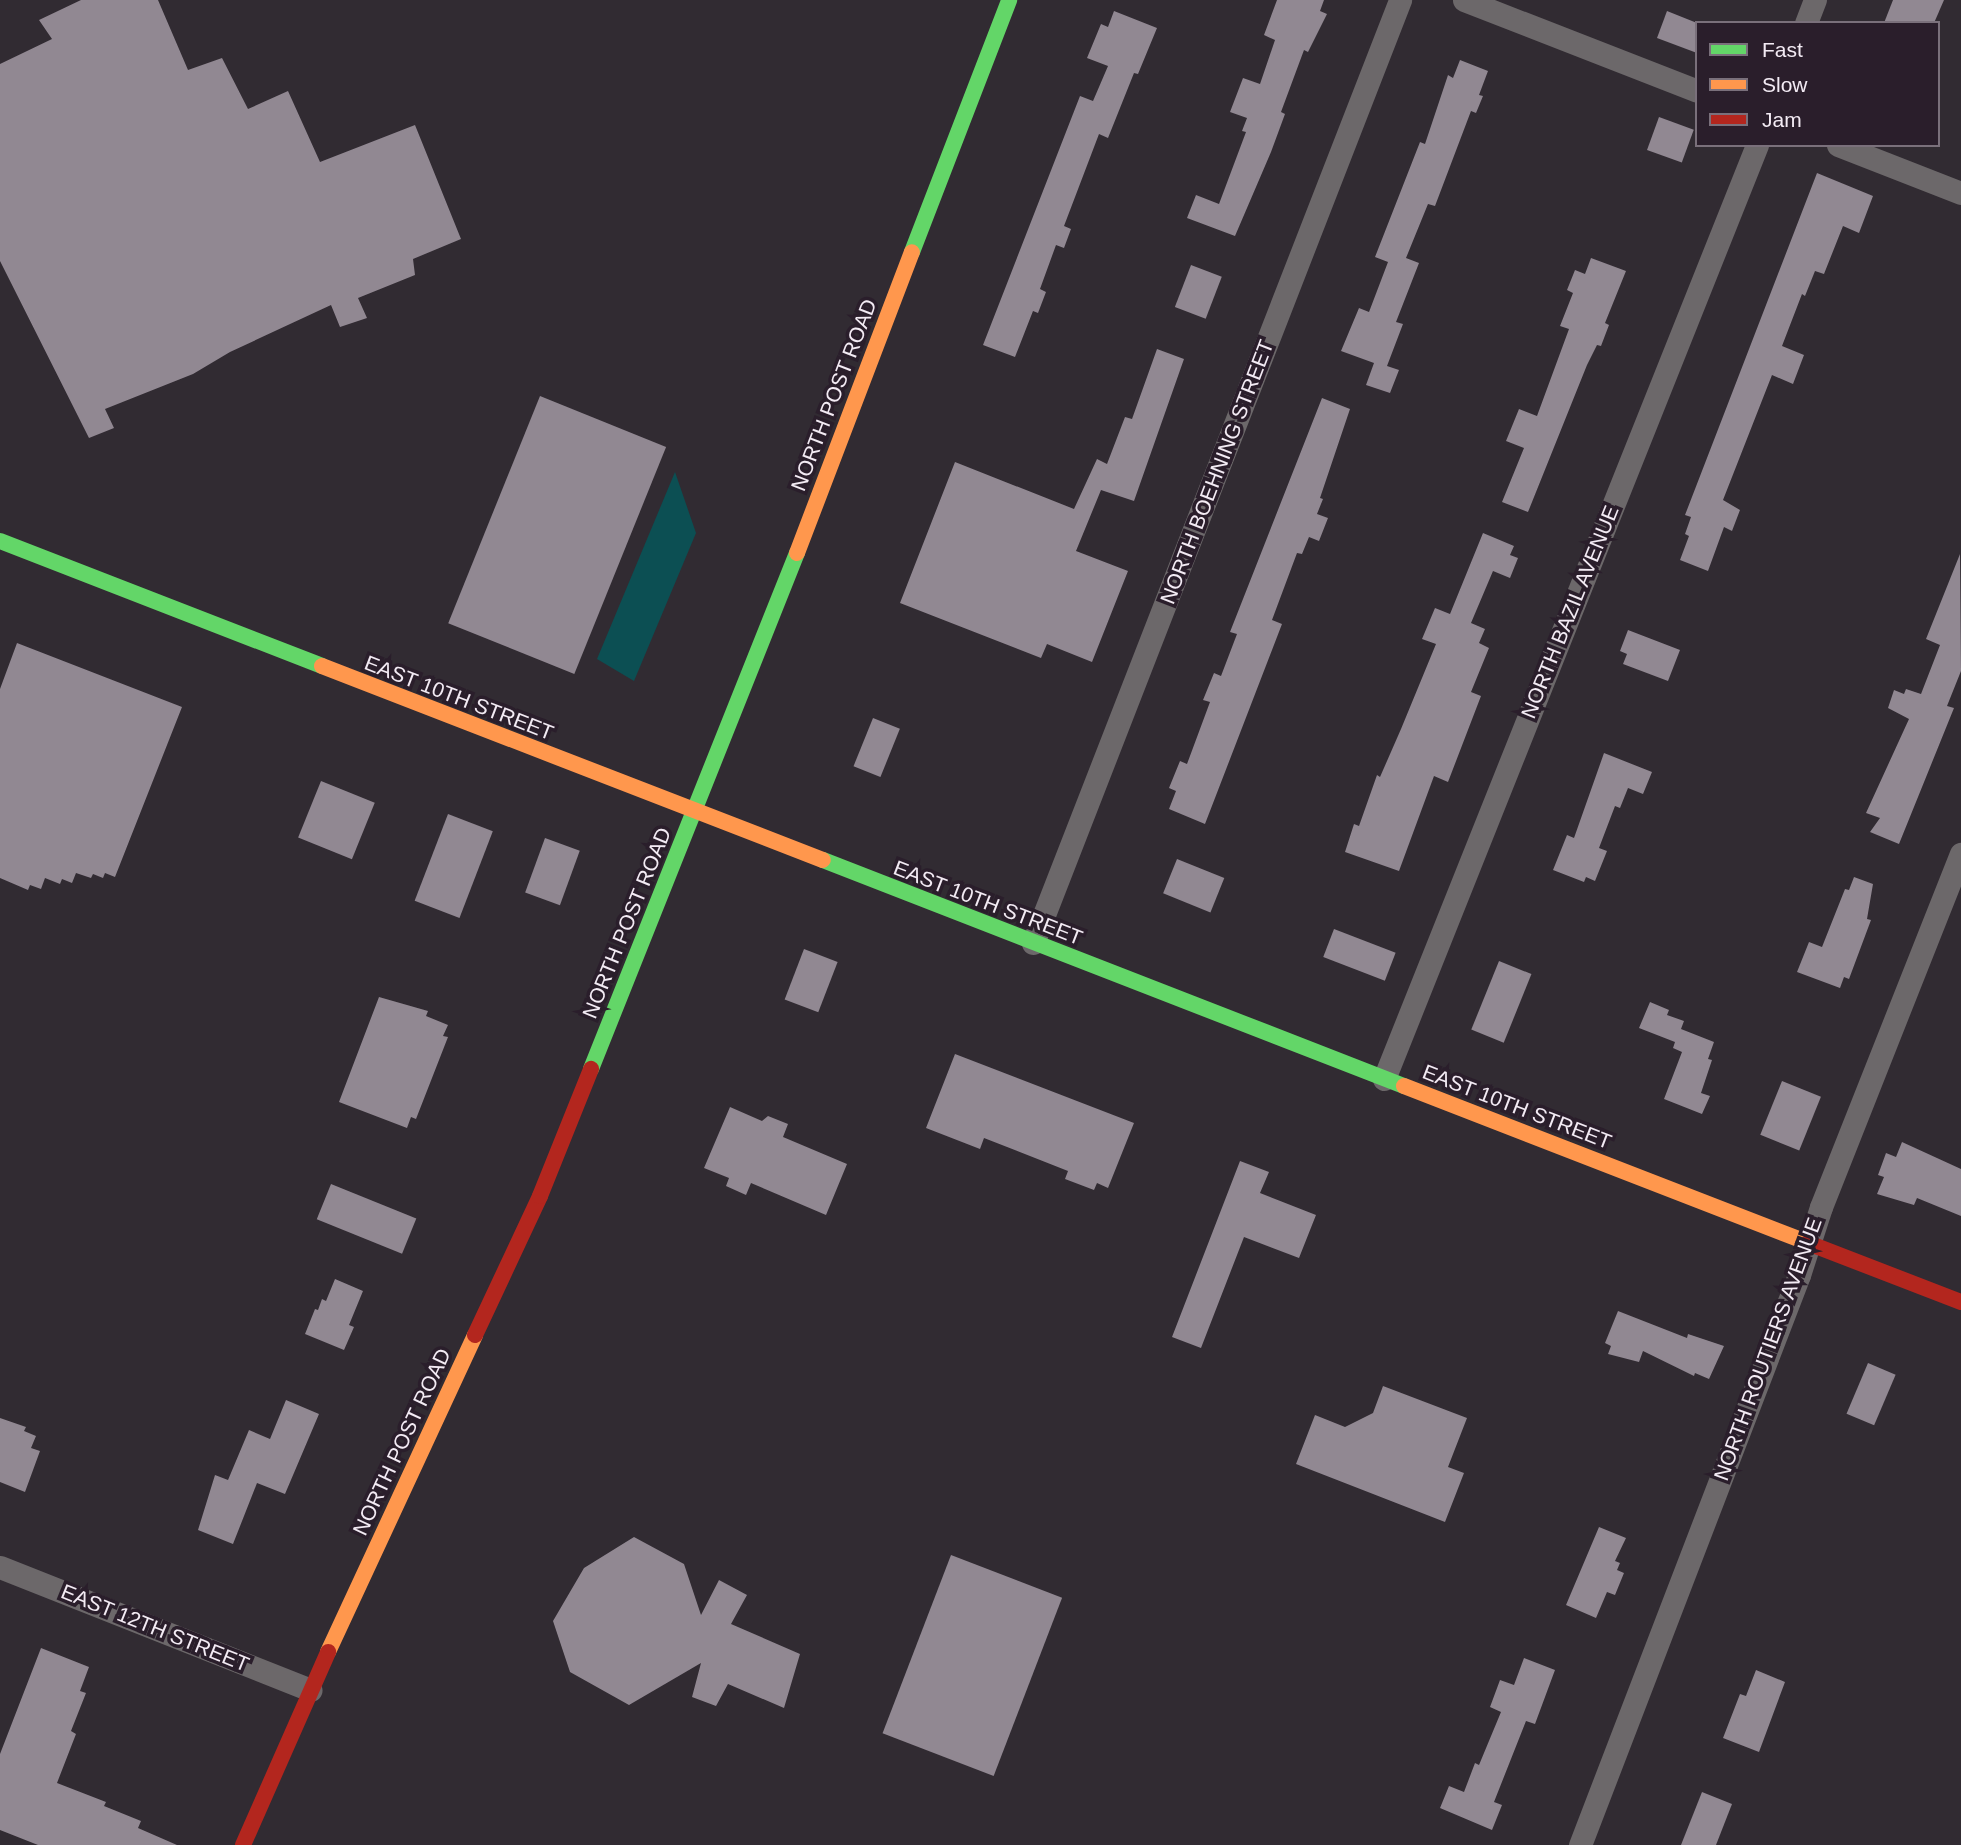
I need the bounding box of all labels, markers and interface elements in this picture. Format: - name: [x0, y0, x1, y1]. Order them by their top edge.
- legend: [1695, 21, 1940, 147]
- text: Fast: [1762, 38, 1803, 61]
- text: Slow: [1762, 73, 1808, 96]
- text: Jam: [1762, 108, 1802, 131]
- street label: NORTH POST ROAD: [786, 295, 882, 495]
- street label: NORTH BOEHNING STREET: [1155, 336, 1279, 608]
- street label: NORTH BAZIL AVENUE: [1515, 501, 1625, 723]
- street label: EAST 10TH STREET: [361, 650, 557, 746]
- street label: NORTH POST ROAD: [577, 824, 677, 1022]
- street label: EAST 10TH STREET: [890, 855, 1086, 951]
- street label: EAST 10TH STREET: [1419, 1059, 1615, 1155]
- street label: NORTH ROUTIERS AVENUE: [1708, 1213, 1828, 1485]
- street label: NORTH POST ROAD: [348, 1344, 456, 1540]
- street label: EAST 12TH STREET: [57, 1579, 253, 1677]

